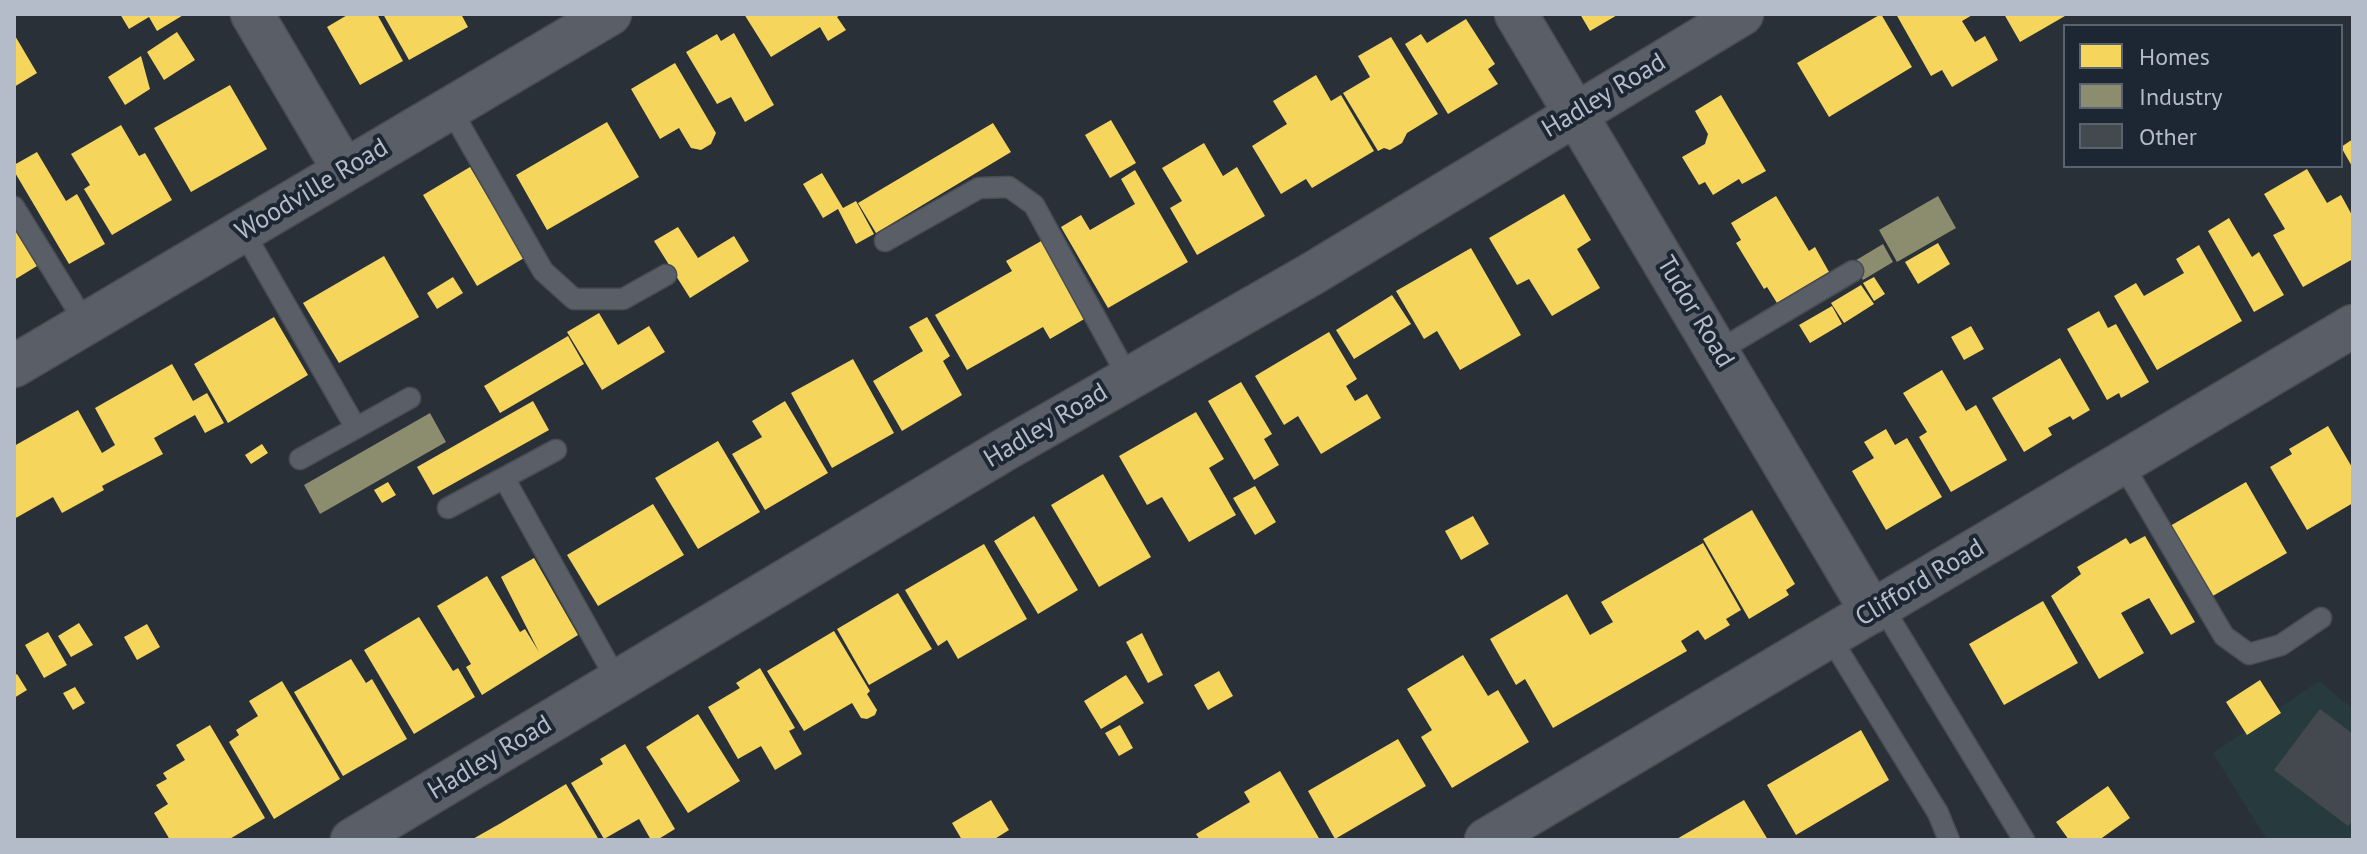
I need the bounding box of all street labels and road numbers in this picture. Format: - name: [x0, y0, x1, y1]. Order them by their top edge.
- street label: Hadley Road: [1537, 47, 1671, 145]
- street label: Woodville Road: [230, 132, 394, 248]
- street label: Tudor Road: [1650, 251, 1740, 373]
- street label: Hadley Road: [979, 377, 1113, 475]
- street label: Clifford Road: [1850, 532, 1990, 634]
- street label: Hadley Road: [423, 709, 557, 807]

